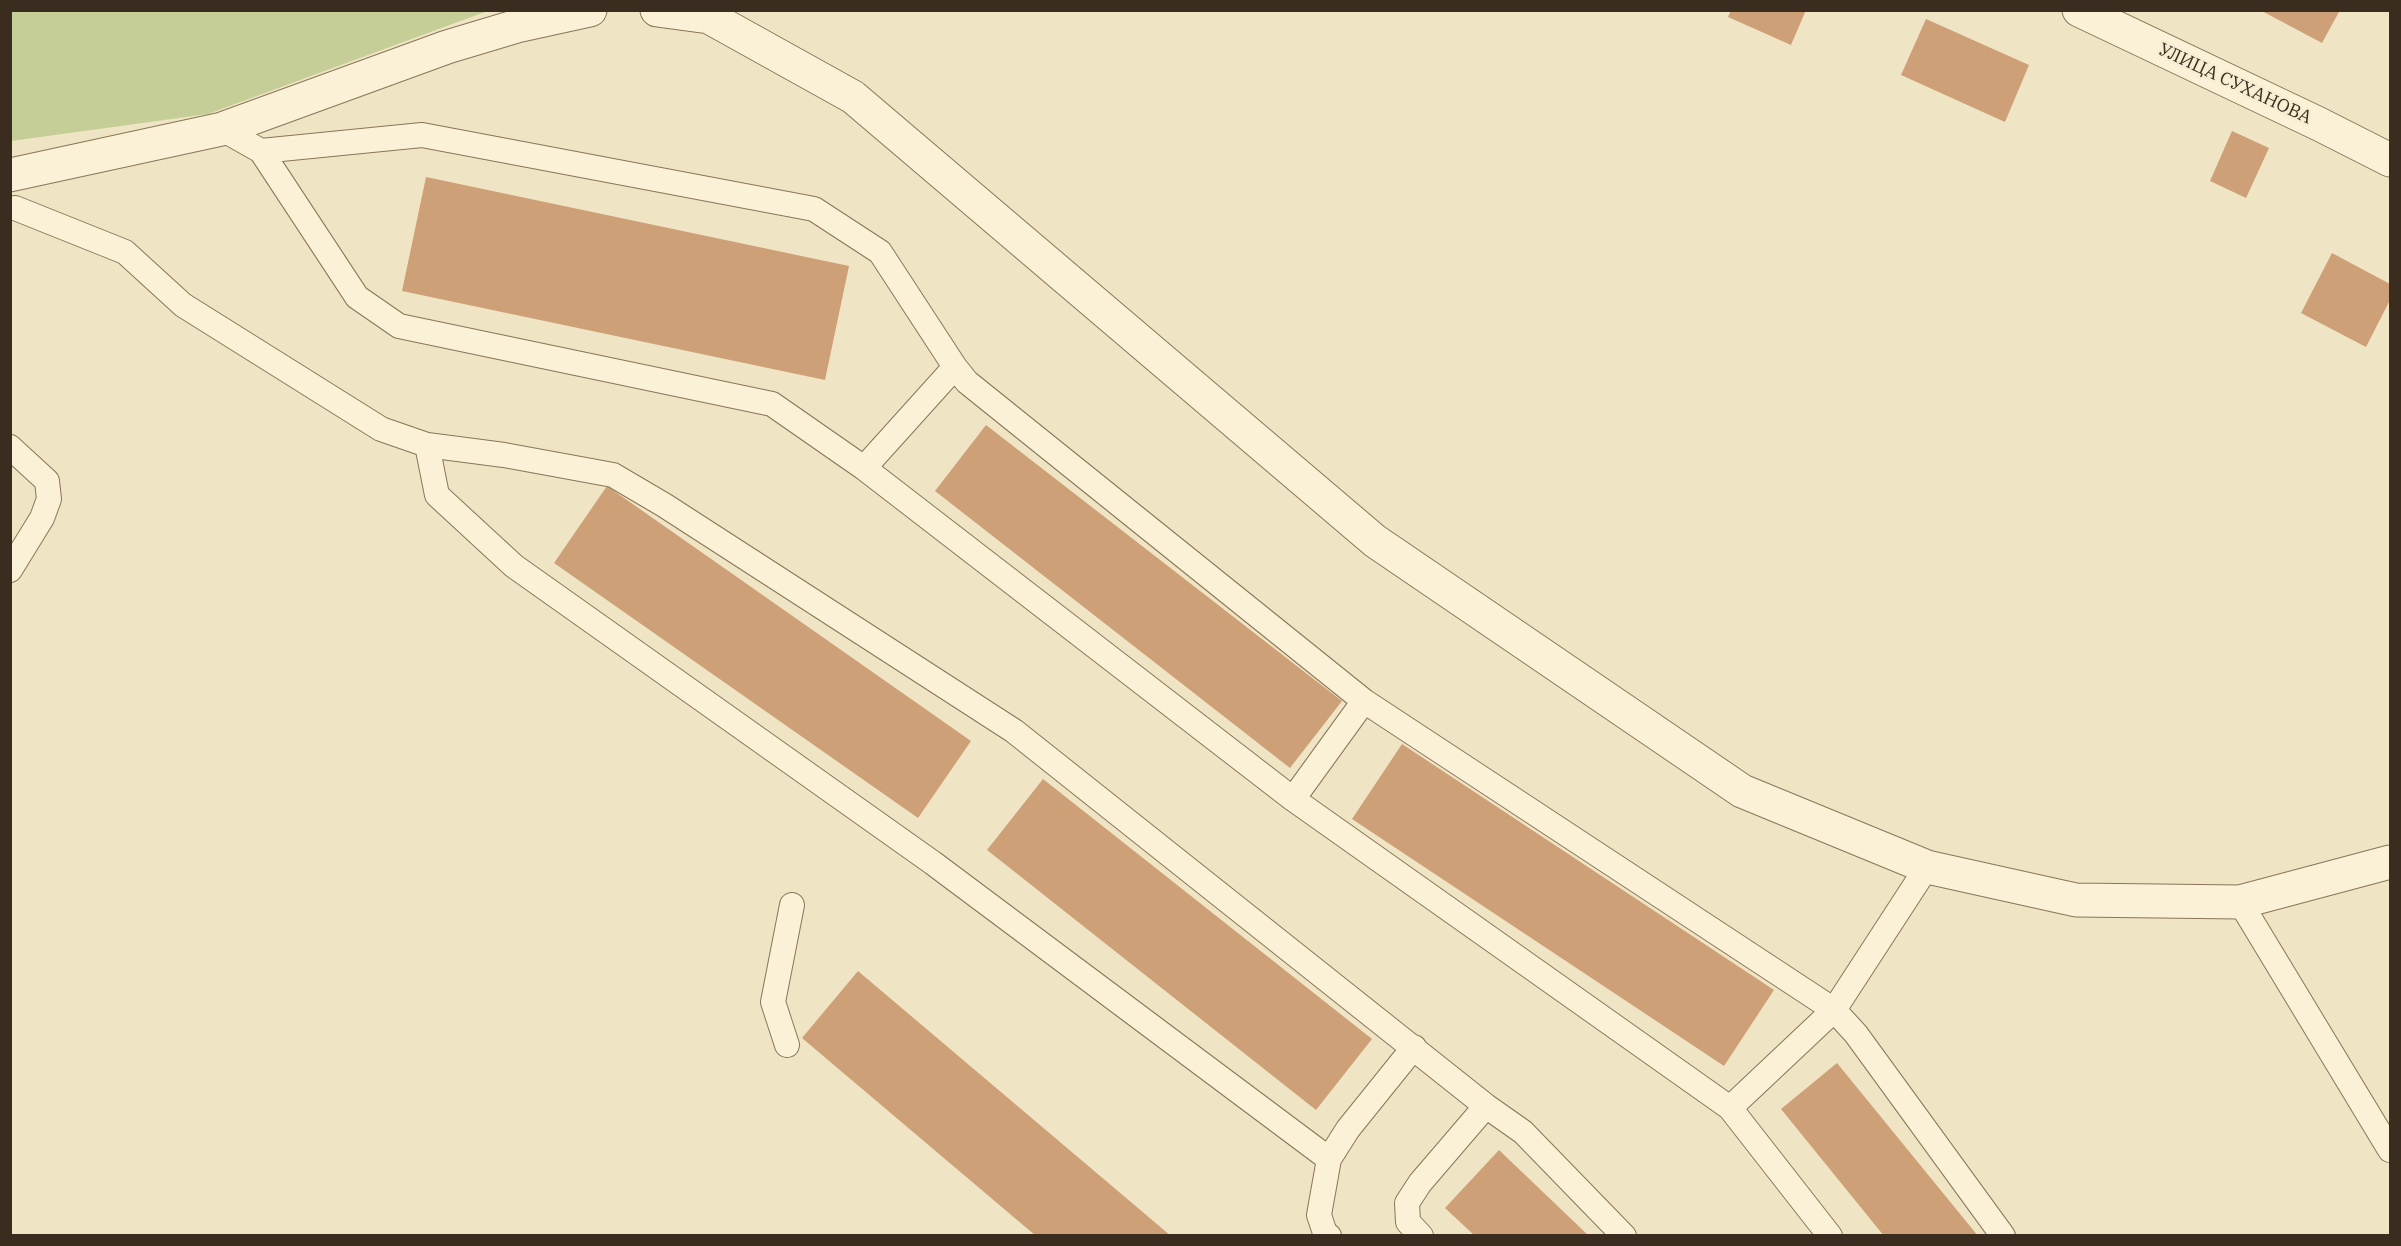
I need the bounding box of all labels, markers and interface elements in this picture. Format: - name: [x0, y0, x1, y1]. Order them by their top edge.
- street label: УЛИЦА СУХАНОВА: [2155, 39, 2315, 129]

